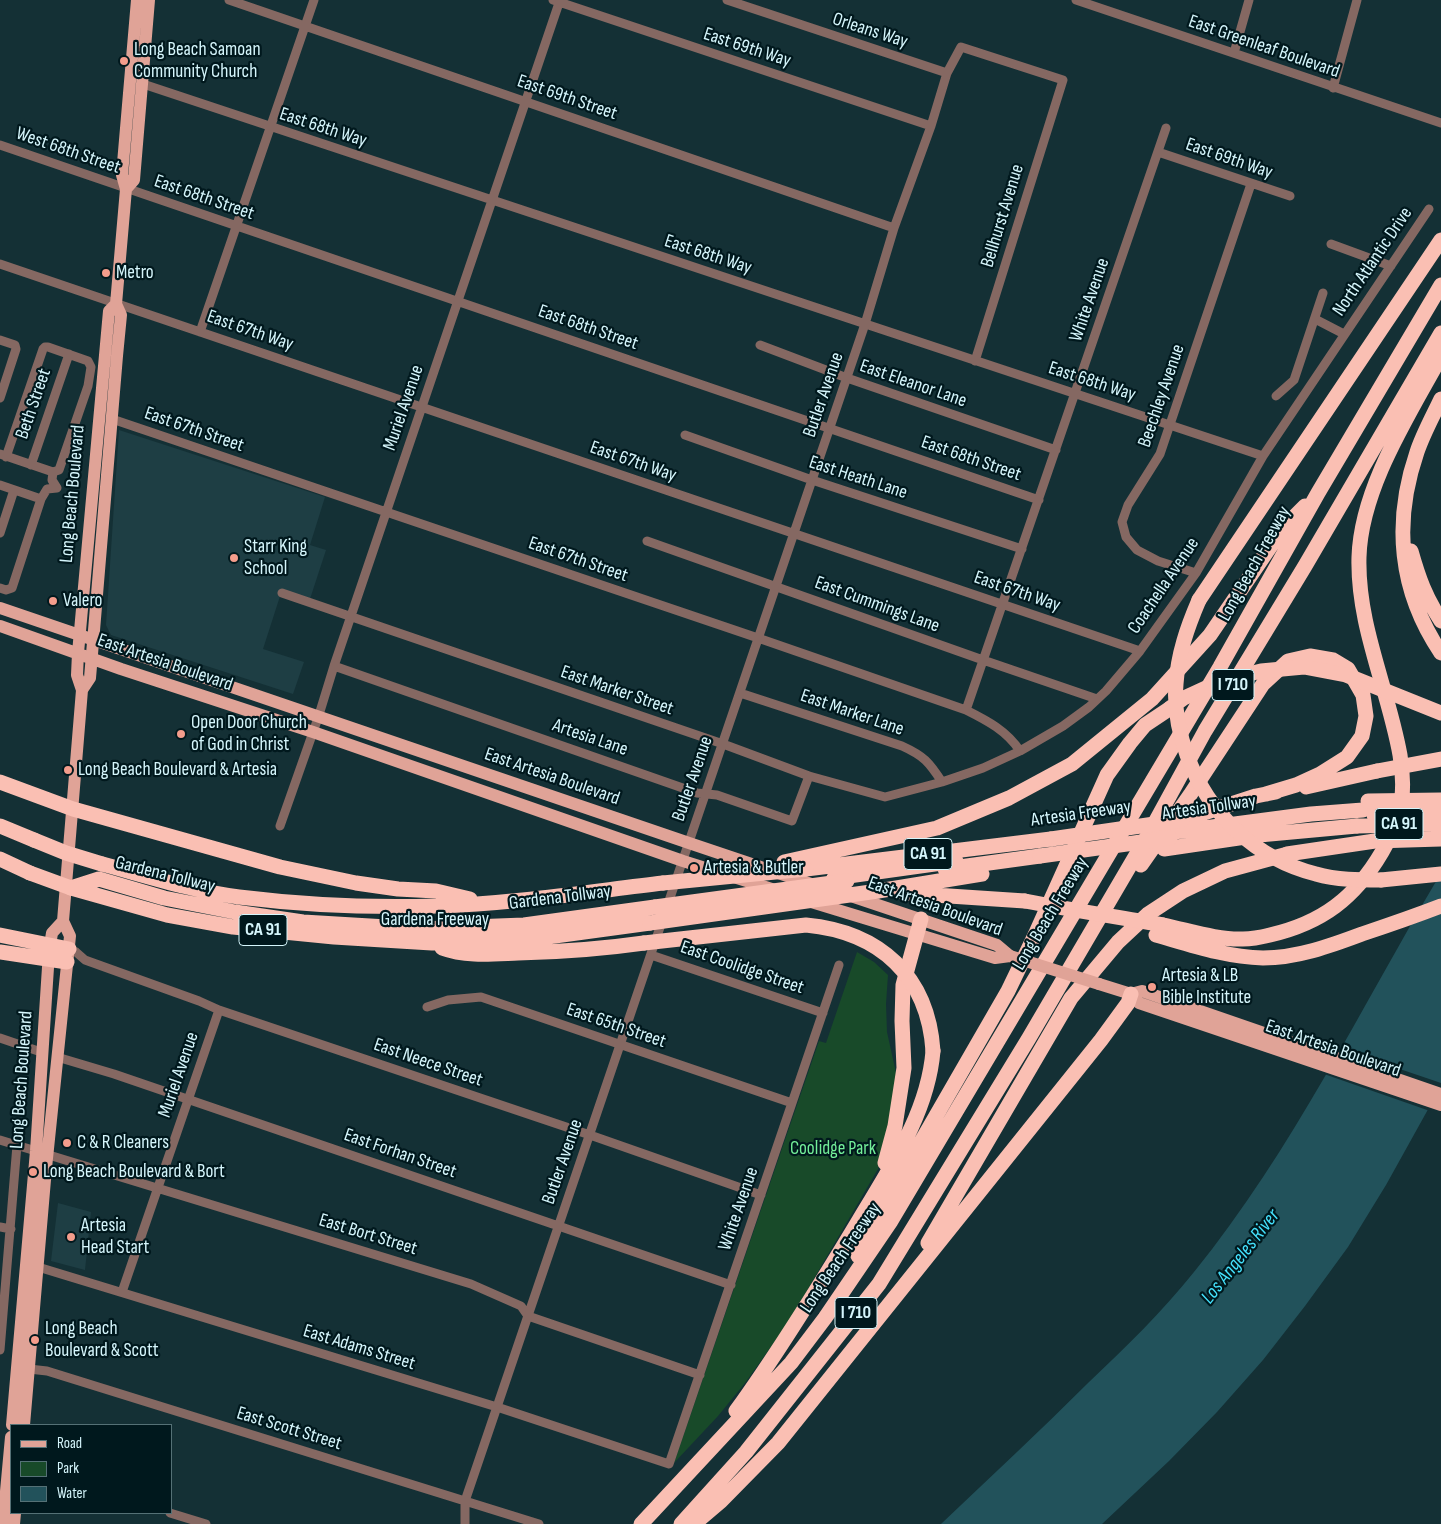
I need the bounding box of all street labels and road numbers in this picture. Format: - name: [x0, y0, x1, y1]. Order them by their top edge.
- street label: Orleans Way: [830, 8, 910, 54]
- street label: East Greenleaf Boulevard: [1185, 10, 1343, 84]
- street label: East 69th Way: [700, 23, 794, 73]
- street label: East 69th Street: [514, 70, 620, 126]
- street label: East 68th Way: [276, 103, 370, 153]
- street label: West 68th Street: [13, 122, 123, 180]
- street label: East 69th Way: [1182, 133, 1276, 185]
- street label: Bellhurst Avenue: [977, 162, 1029, 270]
- street label: East 68th Street: [151, 170, 257, 226]
- street label: North Atlantic Drive: [1328, 203, 1418, 321]
- street label: East 68th Way: [661, 230, 755, 280]
- street label: White Avenue: [1065, 255, 1115, 345]
- street label: East 68th Street: [535, 300, 641, 356]
- street label: East 67th Way: [204, 306, 296, 356]
- street label: Beechley Avenue: [1134, 342, 1190, 450]
- street label: Butler Avenue: [799, 350, 849, 440]
- street label: East Eleanor Lane: [857, 355, 969, 413]
- street label: East 68th Way: [1045, 357, 1139, 407]
- street label: Muriel Avenue: [379, 362, 429, 454]
- street label: Beth Street: [11, 366, 57, 442]
- street label: East 67th Street: [141, 402, 247, 458]
- street label: Long Beach Boulevard: [56, 424, 90, 564]
- street label: East 68th Street: [918, 431, 1024, 487]
- street label: East 67th Way: [587, 437, 679, 487]
- street label: East Heath Lane: [806, 451, 910, 505]
- street label: Long Beach Freeway: [1214, 502, 1296, 626]
- street label: East 67th Street: [525, 532, 631, 588]
- street label: Coachella Avenue: [1123, 533, 1205, 639]
- street label: East 67th Way: [971, 567, 1063, 617]
- street label: East Cummings Lane: [811, 572, 943, 638]
- street label: East Artesia Boulevard: [94, 629, 236, 697]
- street label: East Marker Street: [558, 661, 676, 721]
- road number: I 710: [1212, 670, 1254, 700]
- street label: East Marker Lane: [797, 685, 907, 741]
- street label: Artesia Lane: [549, 714, 631, 762]
- street label: Butler Avenue: [668, 734, 718, 824]
- street label: East Artesia Boulevard: [481, 743, 623, 811]
- street label: Artesia Tollway: [1161, 790, 1257, 826]
- street label: Artesia Freeway: [1030, 796, 1132, 832]
- road number: CA 91: [1375, 809, 1423, 840]
- road number: CA 91: [904, 839, 952, 870]
- street label: Gardena Tollway: [113, 852, 217, 898]
- street label: Long Beach Freeway: [1008, 853, 1094, 975]
- street label: East Artesia Boulevard: [865, 872, 1005, 942]
- street label: Gardena Tollway: [508, 880, 612, 916]
- street label: Gardena Freeway: [381, 909, 489, 931]
- road number: CA 91: [239, 914, 287, 946]
- street label: East Coolidge Street: [677, 936, 807, 1000]
- street label: East 65th Street: [563, 998, 669, 1054]
- street label: Long Beach Boulevard: [6, 1010, 38, 1150]
- street label: East Artesia Boulevard: [1262, 1015, 1404, 1083]
- street label: Muriel Avenue: [154, 1029, 204, 1121]
- street label: East Neece Street: [371, 1034, 485, 1092]
- street label: Butler Avenue: [538, 1117, 588, 1207]
- street label: East Forhan Street: [341, 1124, 459, 1184]
- street label: White Avenue: [714, 1164, 764, 1254]
- street label: Long Beach Freeway: [796, 1199, 886, 1317]
- street label: East Bort Street: [316, 1209, 420, 1261]
- road number: I 710: [835, 1298, 877, 1329]
- street label: East Adams Street: [300, 1320, 418, 1376]
- street label: East Scott Street: [234, 1402, 344, 1456]

